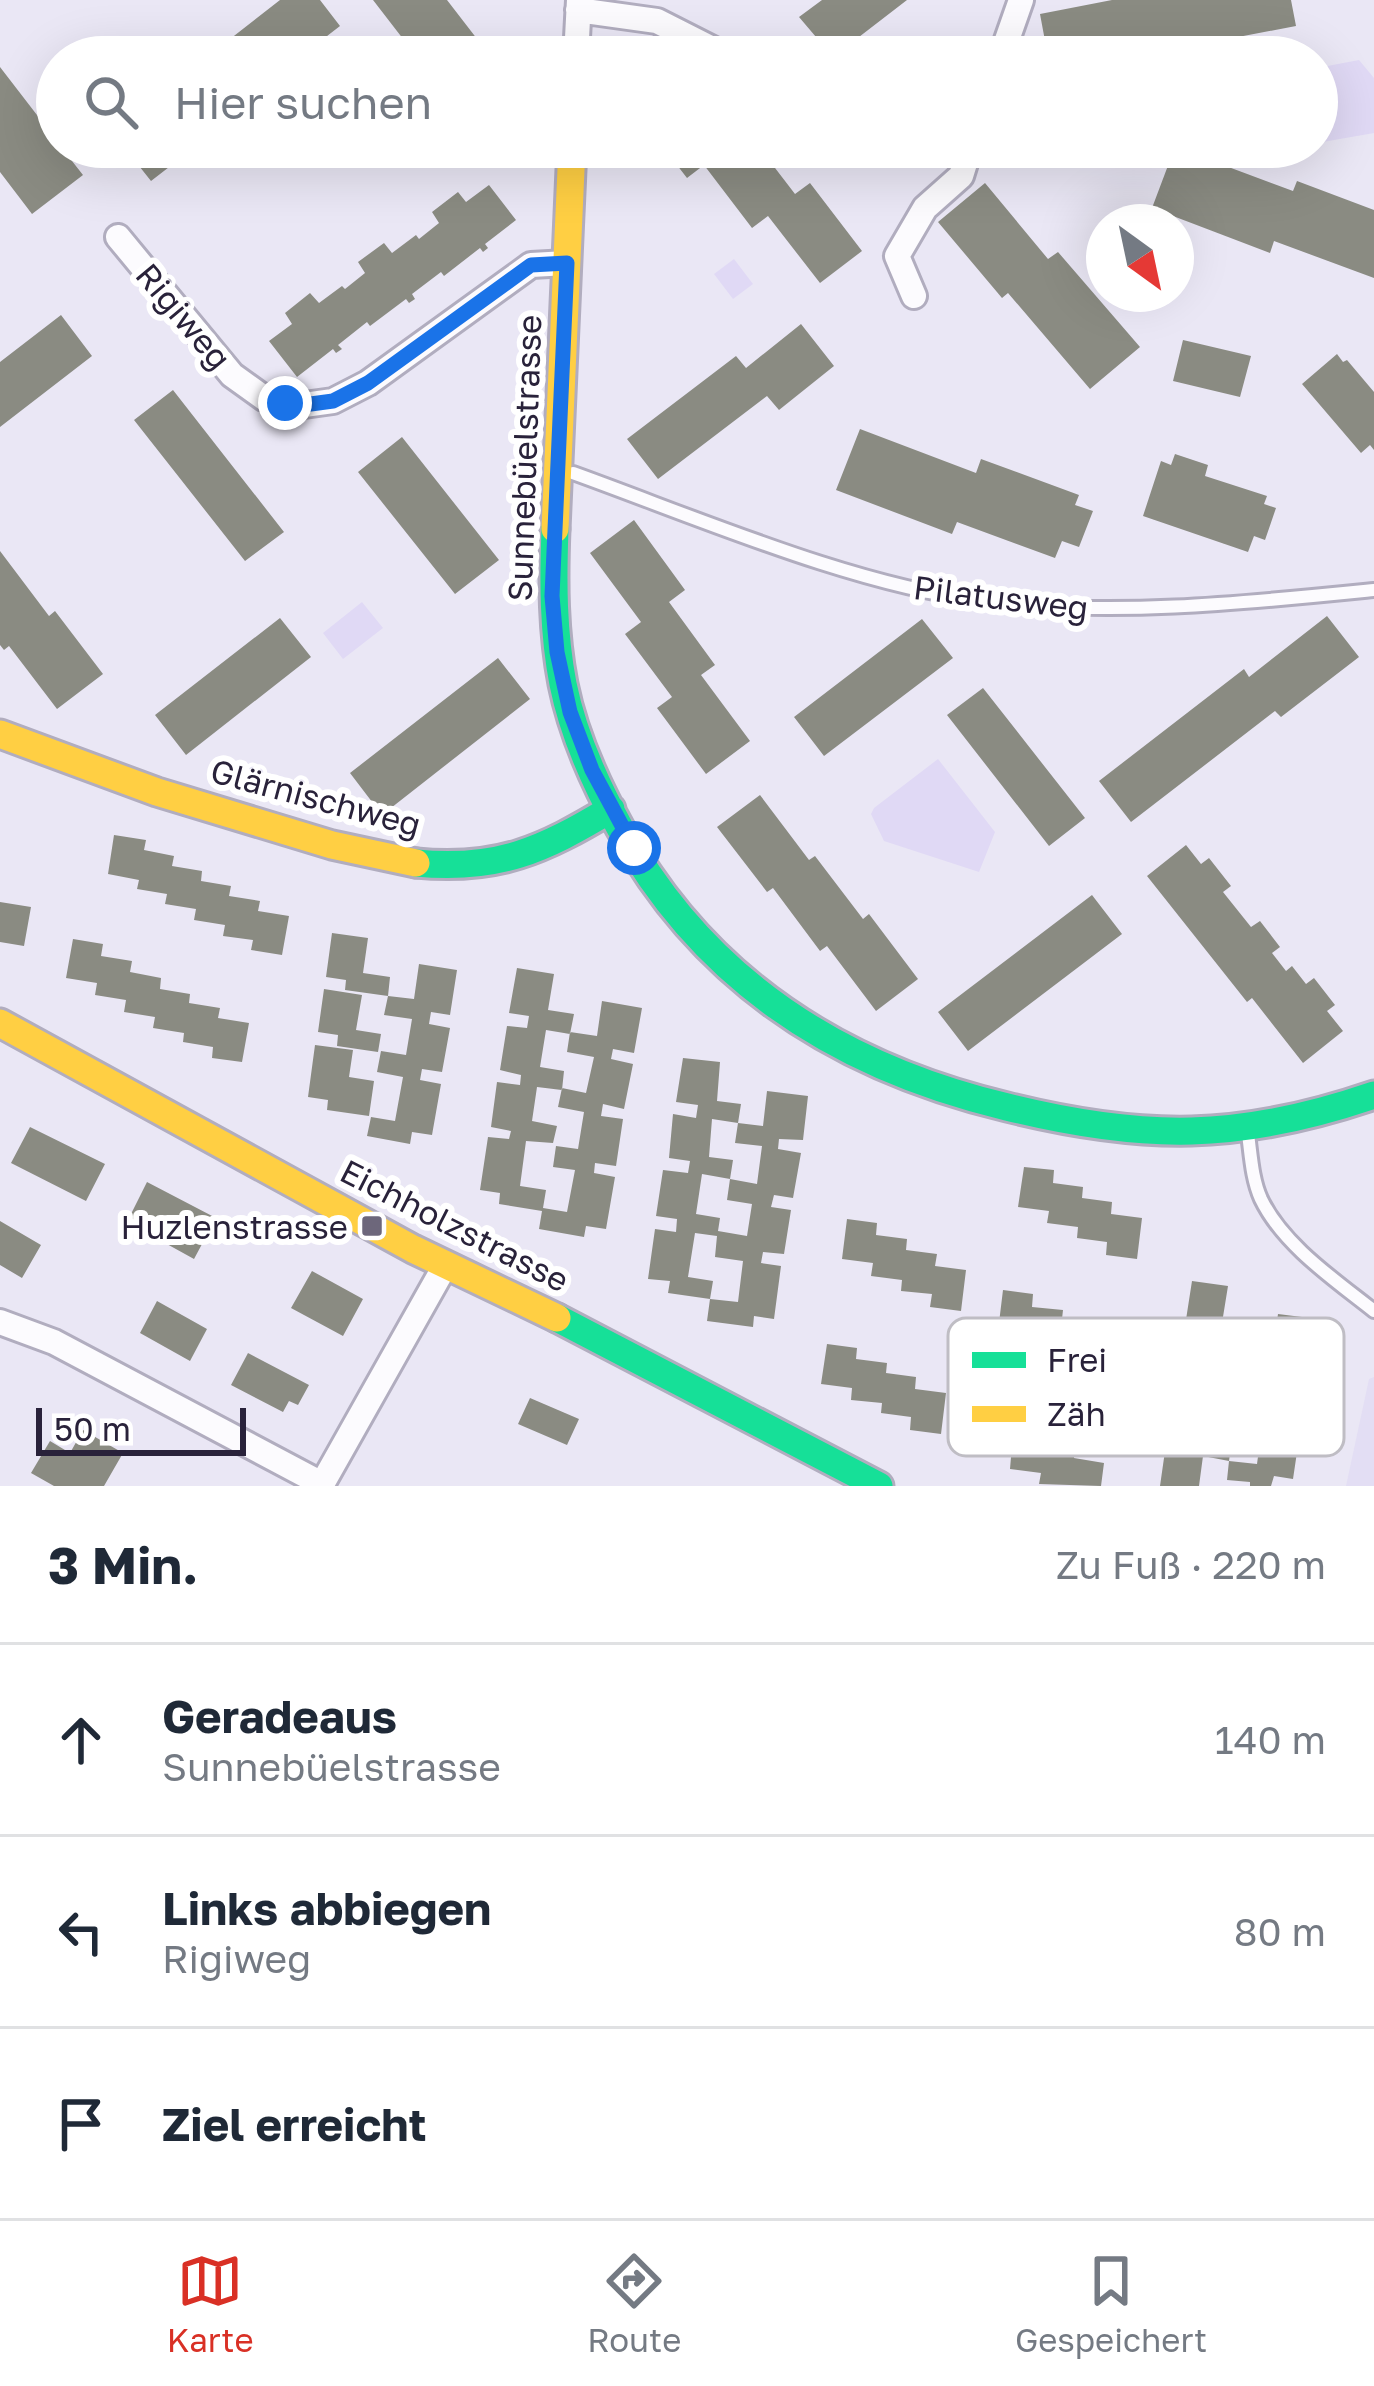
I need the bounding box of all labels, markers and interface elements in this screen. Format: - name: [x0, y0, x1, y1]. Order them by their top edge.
- search box: [36, 36, 1338, 168]
- icon: search: [78, 69, 144, 135]
- text: Hier suchen: [174, 75, 432, 129]
- north arrow: [1086, 204, 1194, 312]
- street label: Rigiweg: [128, 255, 240, 377]
- street label: Sunnebüelstrasse: [500, 314, 548, 602]
- route end: [258, 376, 312, 430]
- street label: Pilatusweg: [911, 567, 1091, 627]
- street label: Glärnischweg: [207, 750, 425, 844]
- route start: [607, 821, 661, 875]
- street label: Eichholzstrasse: [334, 1151, 576, 1299]
- place label: Huzlenstrasse: [120, 1207, 348, 1246]
- marker: Huzlenstrasse: [359, 1213, 385, 1239]
- legend: [948, 1318, 1344, 1456]
- text: Frei: [1047, 1340, 1107, 1379]
- text: Zäh: [1047, 1394, 1106, 1433]
- scale bar: [36, 1402, 246, 1455]
- text: 50 m: [54, 1409, 131, 1448]
- text: 3 Min.: [48, 1534, 198, 1595]
- text: Zu Fuß · 220 m: [1056, 1541, 1326, 1588]
- text: Geradeaus: [162, 1689, 397, 1743]
- icon: ahead: [48, 1707, 114, 1773]
- text: 140 m: [1215, 1716, 1326, 1763]
- text: Sunnebüelstrasse: [162, 1743, 501, 1790]
- text: Links abbiegen: [162, 1881, 491, 1935]
- icon: left: [48, 1899, 114, 1965]
- text: 80 m: [1234, 1908, 1326, 1955]
- text: Rigiweg: [162, 1935, 311, 1982]
- icon: arrive: [48, 2091, 114, 2157]
- text: Ziel erreicht: [162, 2097, 427, 2151]
- tab: Karte: [167, 2248, 254, 2359]
- tab: Route: [587, 2248, 681, 2359]
- tab: Gespeichert: [1015, 2248, 1207, 2359]

